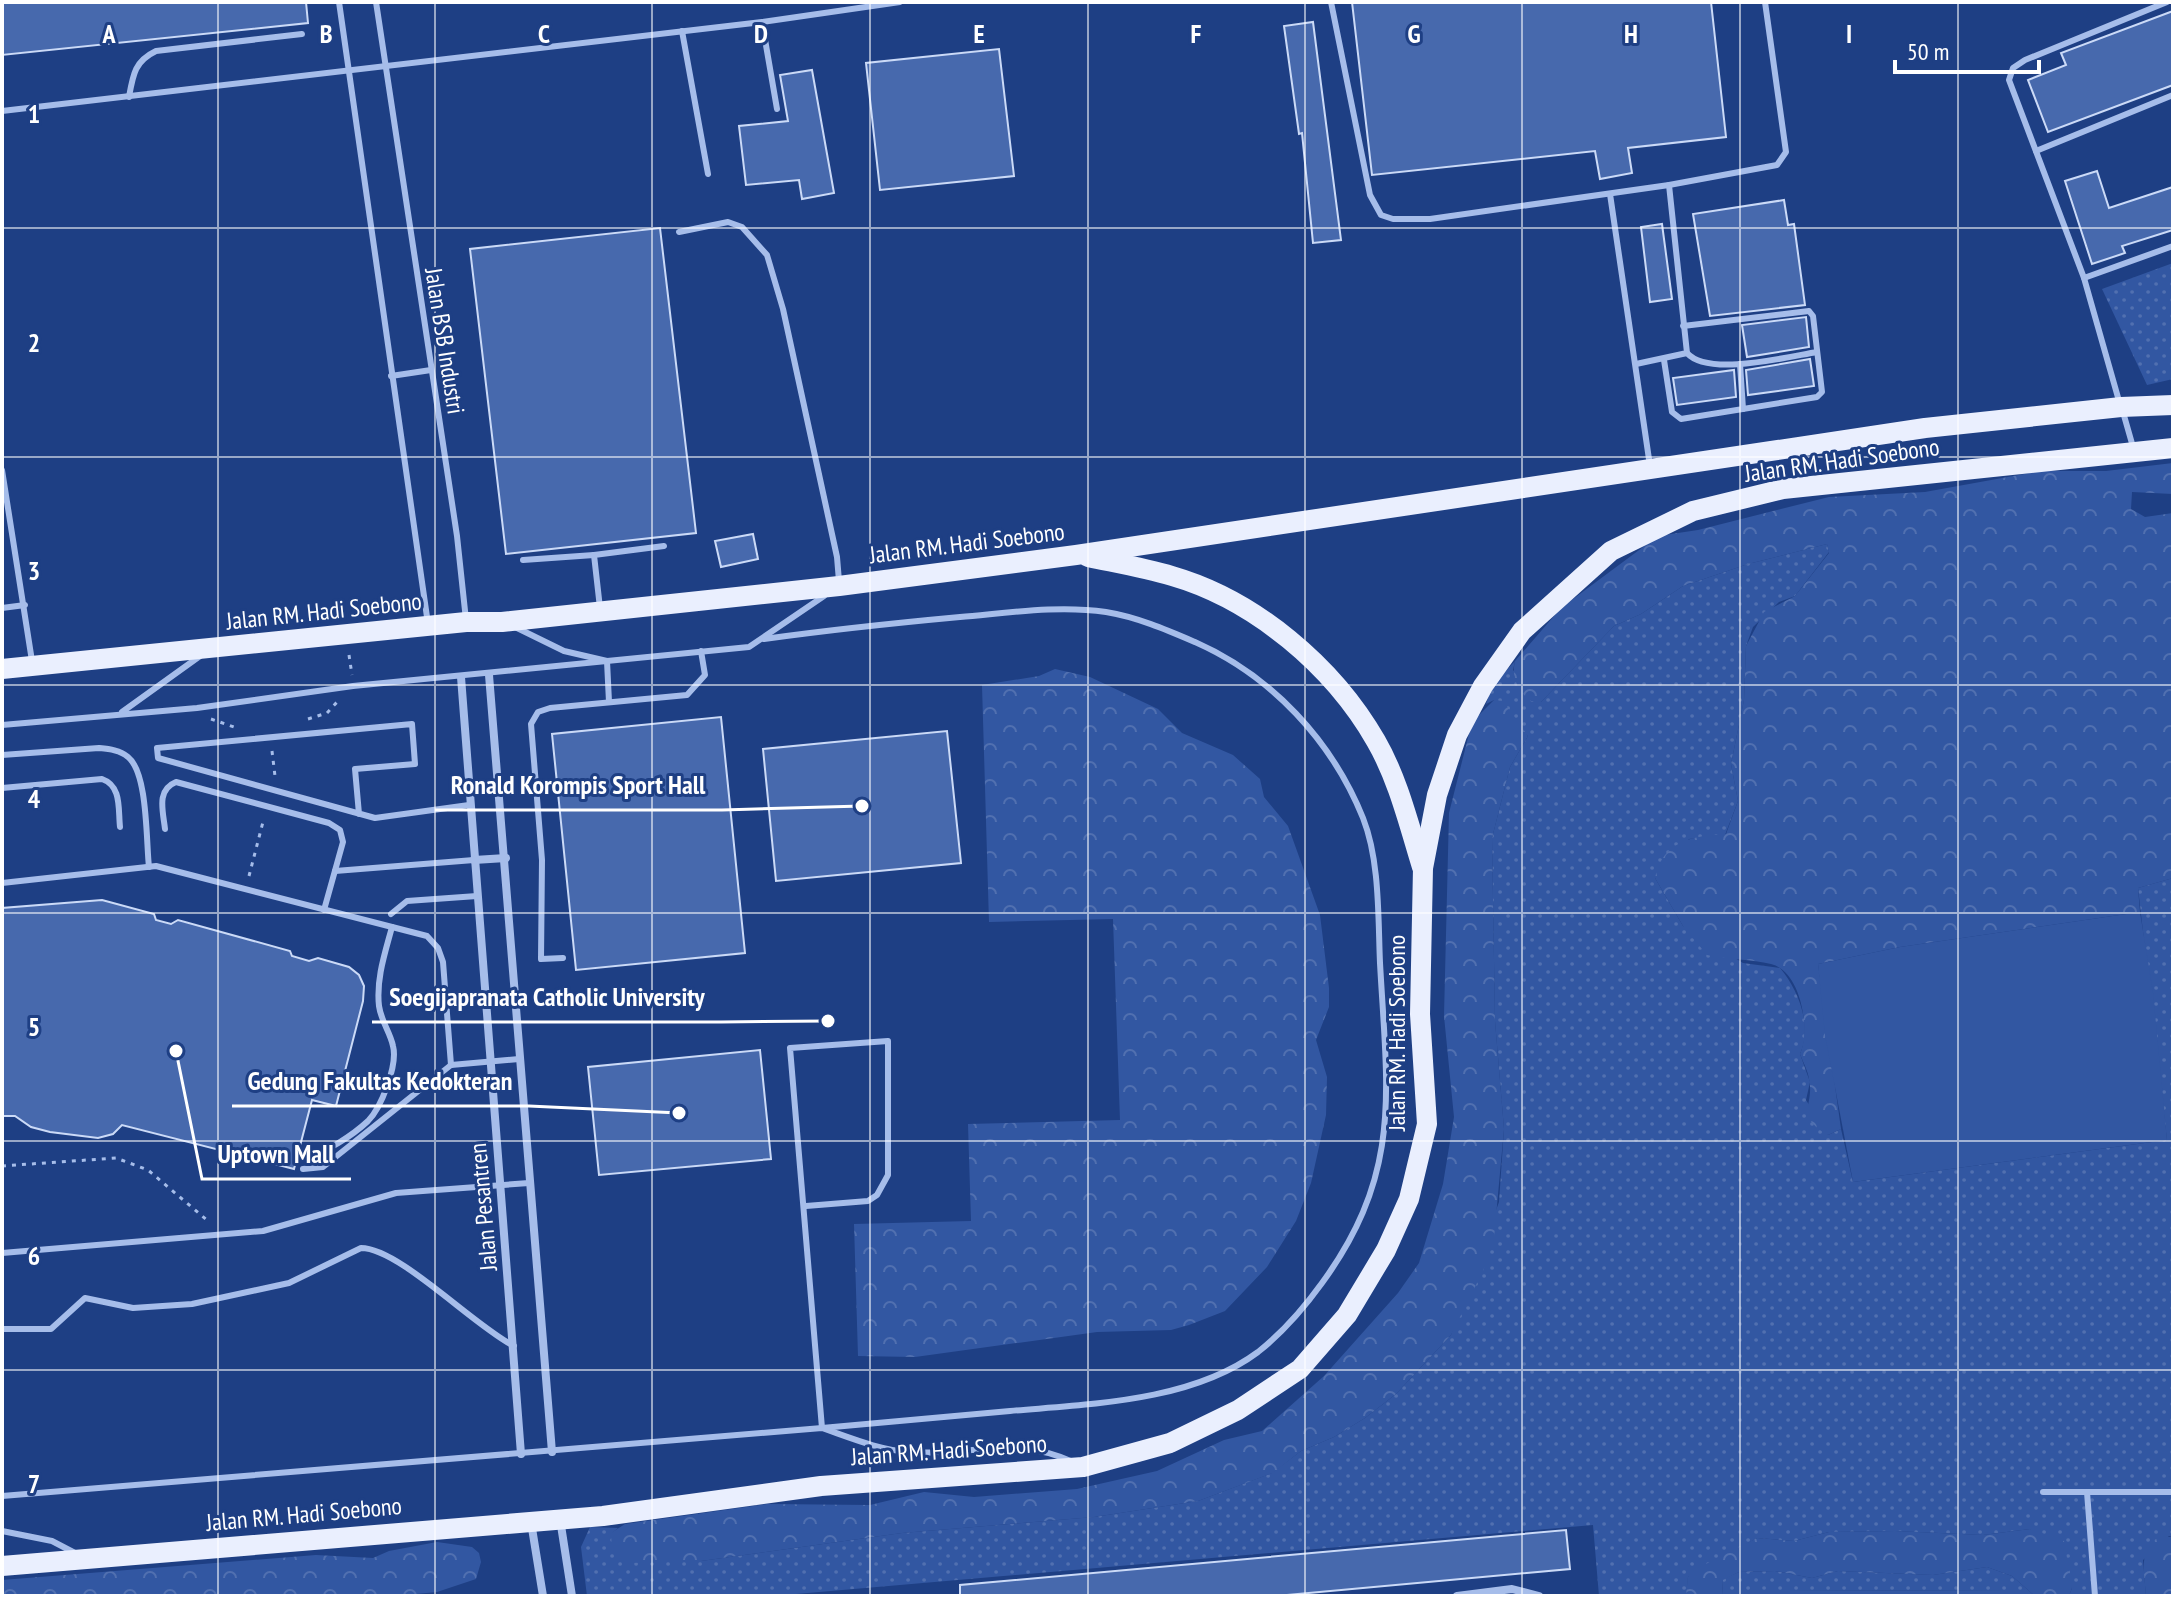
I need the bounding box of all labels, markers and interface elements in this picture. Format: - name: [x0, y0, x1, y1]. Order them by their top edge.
- text: A: [101, 17, 116, 50]
- text: B: [320, 17, 333, 50]
- text: C: [538, 17, 550, 50]
- text: D: [754, 17, 768, 50]
- text: E: [973, 17, 985, 50]
- text: F: [1191, 17, 1202, 50]
- text: G: [1407, 17, 1421, 50]
- text: H: [1624, 17, 1638, 50]
- text: I: [1846, 17, 1852, 50]
- scale bar: [1895, 24, 2039, 74]
- text: 50 m: [1907, 36, 1949, 67]
- text: 1: [28, 97, 40, 130]
- street label: Jalan BSB Industri: [418, 265, 472, 416]
- text: 2: [28, 326, 40, 359]
- street label: Jalan RM. Hadi Soebono: [1742, 431, 1941, 489]
- street label: Jalan RM. Hadi Soebono: [867, 516, 1066, 570]
- text: 3: [28, 554, 40, 587]
- street label: Jalan RM. Hadi Soebono: [224, 585, 423, 637]
- callout: Ronald Korompis Sport Hall: [435, 760, 722, 810]
- text: Ronald Korompis Sport Hall: [451, 768, 706, 801]
- text: 4: [28, 782, 41, 815]
- street label: Jalan RM. Hadi Soebono: [1381, 935, 1412, 1132]
- callout: Soegijapranata Catholic University: [372, 972, 721, 1022]
- text: Soegijapranata Catholic University: [389, 980, 705, 1013]
- text: 5: [28, 1010, 40, 1043]
- callout: Gedung Fakultas Kedokteran: [232, 1056, 529, 1106]
- text: Gedung Fakultas Kedokteran: [247, 1064, 513, 1097]
- callout: Uptown Mall: [202, 1129, 351, 1179]
- text: Uptown Mall: [217, 1137, 335, 1170]
- street label: Jalan Pesantren: [462, 1142, 504, 1273]
- text: 6: [28, 1239, 40, 1272]
- street label: Jalan RM. Hadi Soebono: [849, 1428, 1048, 1472]
- text: 7: [28, 1467, 40, 1500]
- street label: Jalan RM. Hadi Soebono: [204, 1490, 403, 1538]

